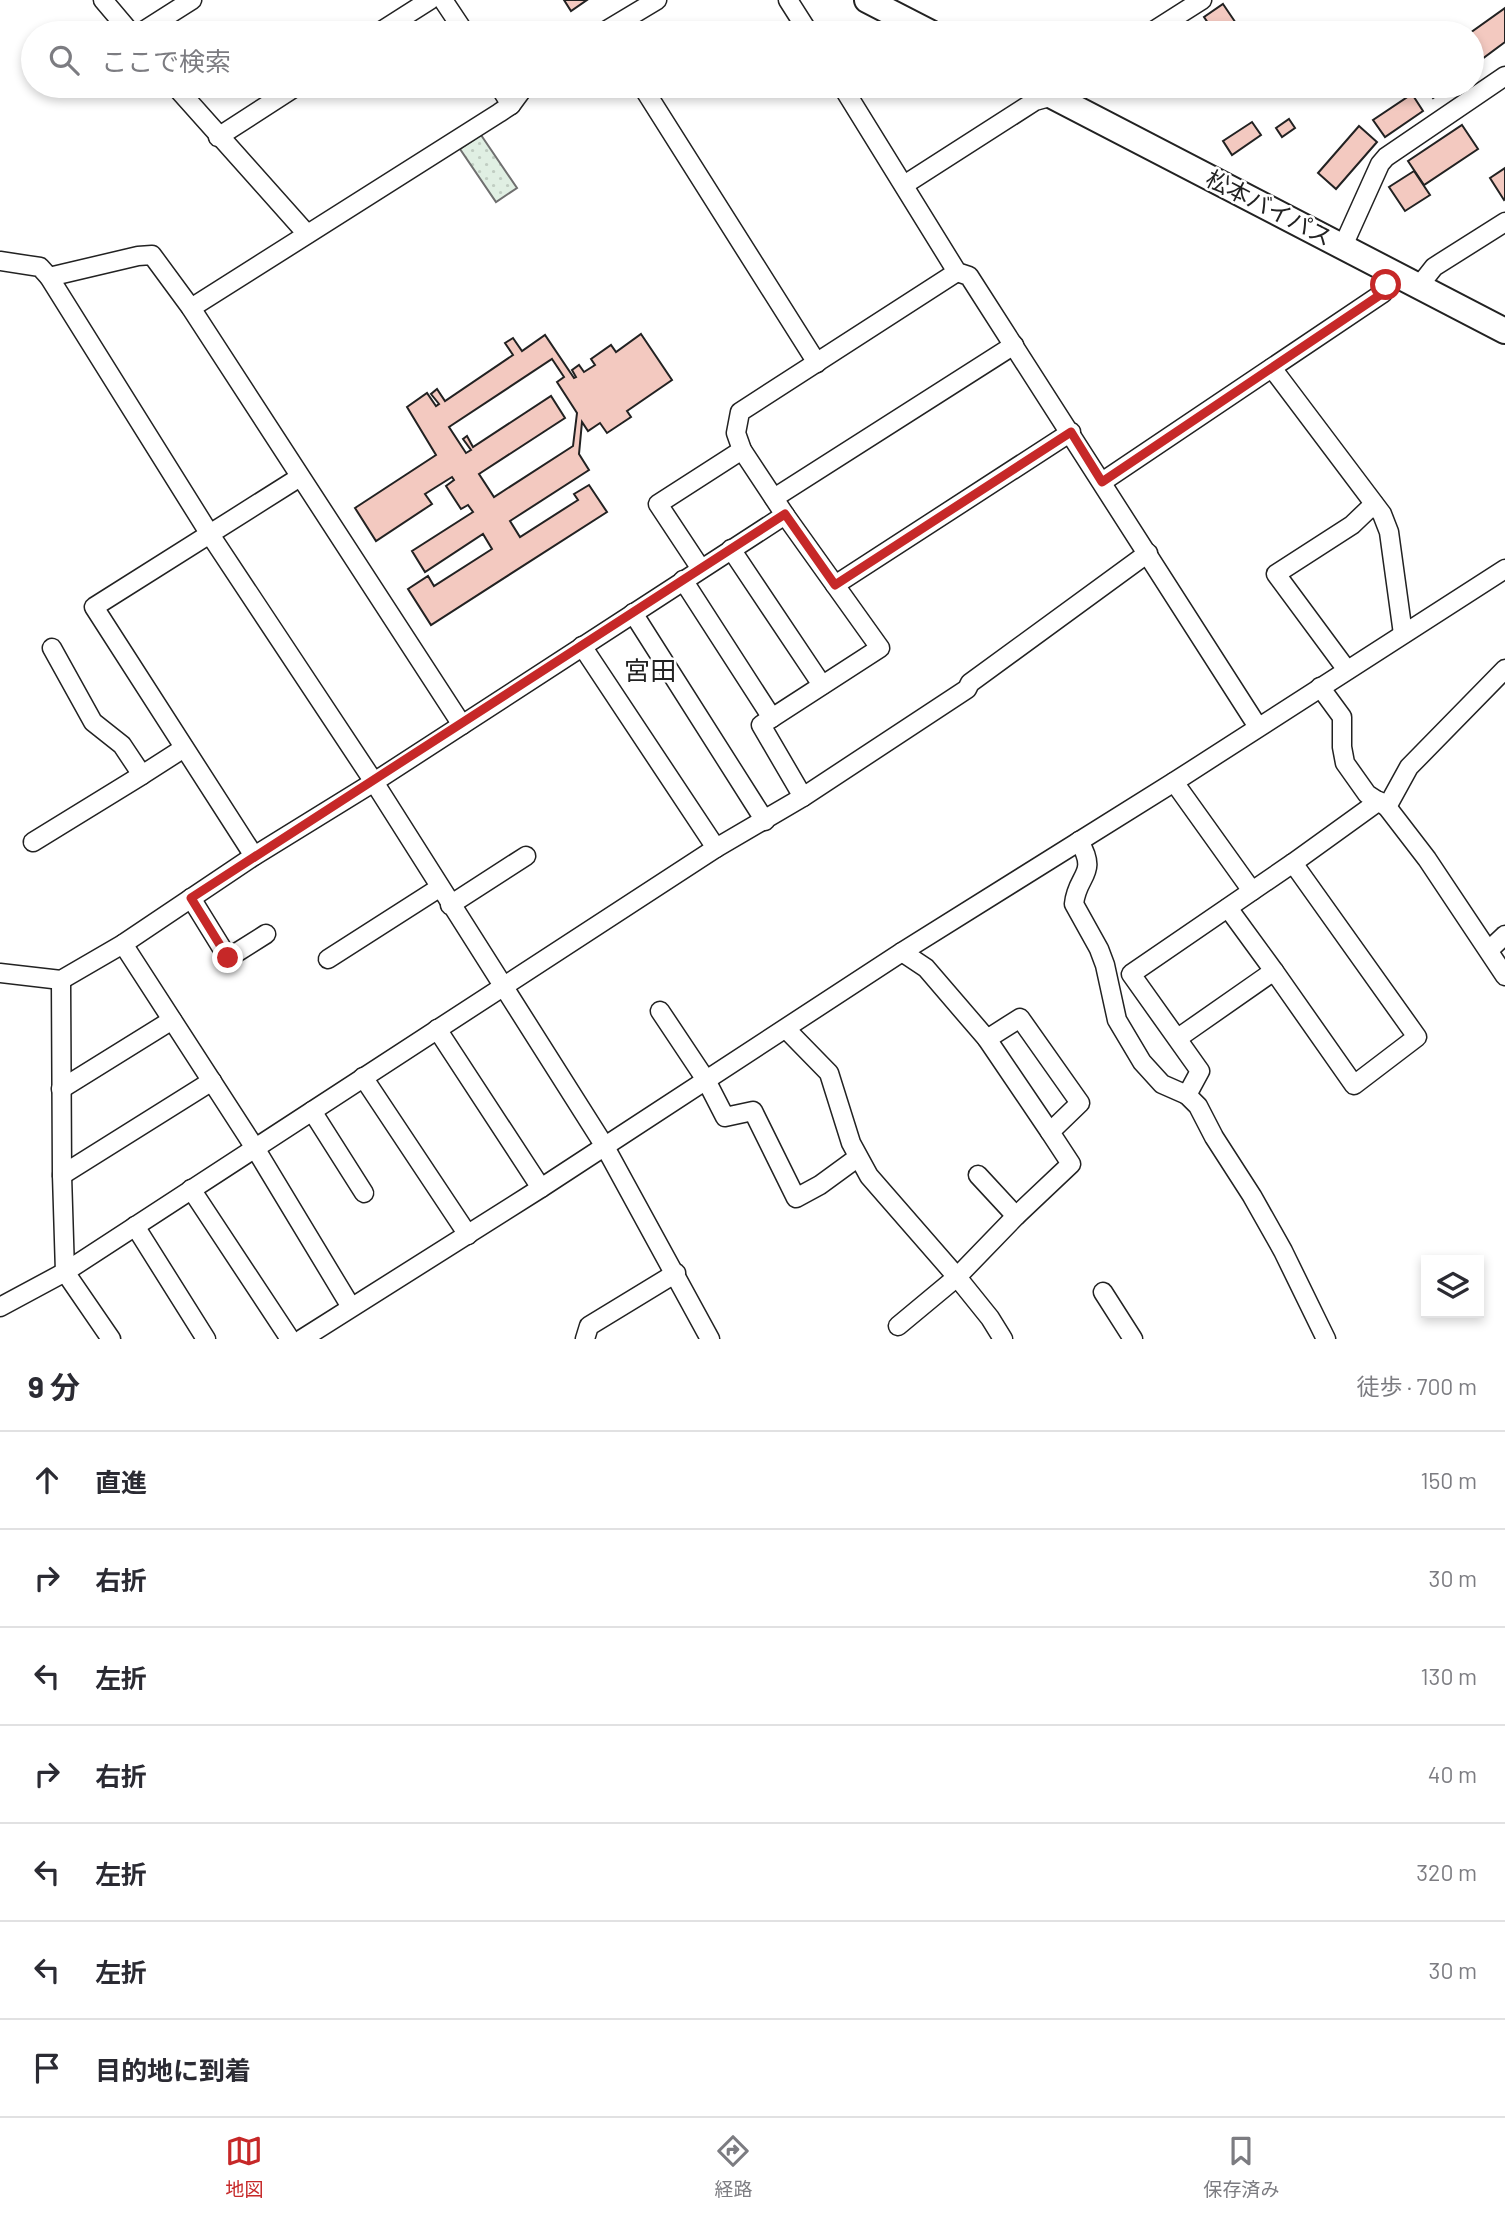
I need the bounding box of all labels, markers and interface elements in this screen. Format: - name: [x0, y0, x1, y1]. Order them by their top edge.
- search box: [21, 21, 1484, 98]
- icon: search: [45, 41, 83, 79]
- text: ここで検索: [101, 45, 231, 76]
- street label: 松本バイパス: [1202, 163, 1337, 251]
- route start: [1370, 269, 1401, 300]
- district label: 宮田: [624, 654, 676, 685]
- route end: [212, 942, 243, 973]
- map controls: [1421, 1255, 1484, 1318]
- button: layers: [1421, 1255, 1484, 1318]
- text: 9 分: [28, 1368, 80, 1404]
- text: 徒歩 · 700 m: [1356, 1372, 1477, 1400]
- icon: ahead: [28, 1461, 66, 1499]
- text: 直進: [95, 1466, 147, 1497]
- text: 150 m: [1421, 1466, 1477, 1494]
- icon: right: [28, 1559, 66, 1597]
- text: 右折: [95, 1564, 147, 1595]
- text: 30 m: [1429, 1564, 1477, 1592]
- icon: left: [28, 1657, 66, 1695]
- text: 左折: [95, 1662, 147, 1693]
- text: 130 m: [1420, 1662, 1477, 1690]
- icon: right: [28, 1755, 66, 1793]
- text: 右折: [95, 1760, 147, 1791]
- text: 40 m: [1428, 1760, 1477, 1788]
- icon: left: [28, 1853, 66, 1891]
- text: 左折: [95, 1858, 147, 1889]
- text: 320 m: [1416, 1858, 1477, 1886]
- icon: left: [28, 1951, 66, 1989]
- text: 左折: [95, 1956, 147, 1987]
- text: 30 m: [1429, 1956, 1477, 1984]
- icon: arrive: [28, 2049, 66, 2087]
- text: 目的地に到着: [95, 2054, 251, 2085]
- tab: 地図: [225, 2132, 264, 2201]
- tab: 経路: [714, 2132, 753, 2201]
- tab: 保存済み: [1203, 2132, 1280, 2201]

